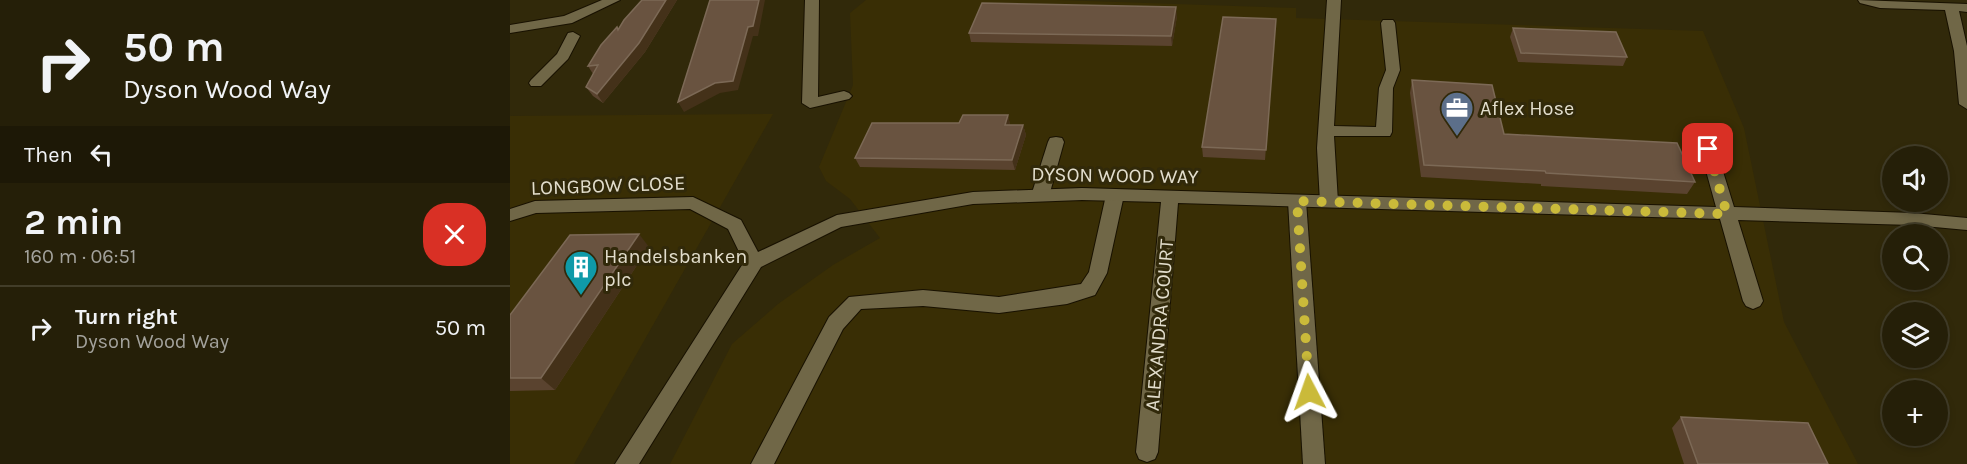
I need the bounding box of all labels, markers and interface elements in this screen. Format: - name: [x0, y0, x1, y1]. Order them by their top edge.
- text: 50 m: [123, 22, 225, 72]
- icon: right: [24, 24, 102, 102]
- text: Dyson Wood Way: [123, 73, 331, 105]
- office icon: Aflex Hose: [1439, 90, 1475, 137]
- place label: Aflex Hose: [1480, 97, 1574, 120]
- pin: [1682, 123, 1733, 174]
- icon: arrive: [1691, 132, 1724, 165]
- icon: left: [85, 138, 118, 171]
- text: Then: [24, 142, 73, 168]
- map controls: [1882, 146, 1948, 446]
- button: sound: [1882, 146, 1948, 212]
- street label: DYSON WOOD WAY: [1031, 163, 1199, 188]
- street label: LONGBOW CLOSE: [530, 171, 686, 200]
- text: 2 min: [24, 201, 123, 243]
- button: close: [423, 203, 486, 266]
- button: search: [1882, 224, 1948, 290]
- street label: ALEXANDRA COURT: [1141, 238, 1178, 412]
- text: 160 m · 06:51: [24, 245, 136, 268]
- place label: Handelsbanken plc: [604, 245, 747, 291]
- building icon: Handelsbanken plc: [563, 249, 599, 296]
- button: layers: [1882, 302, 1948, 368]
- text: Turn right: [75, 304, 178, 330]
- icon: right: [24, 312, 57, 345]
- text: 50 m: [435, 315, 486, 341]
- text: Dyson Wood Way: [75, 330, 229, 353]
- position arrow: [1277, 360, 1341, 424]
- button: +: [1882, 380, 1948, 446]

